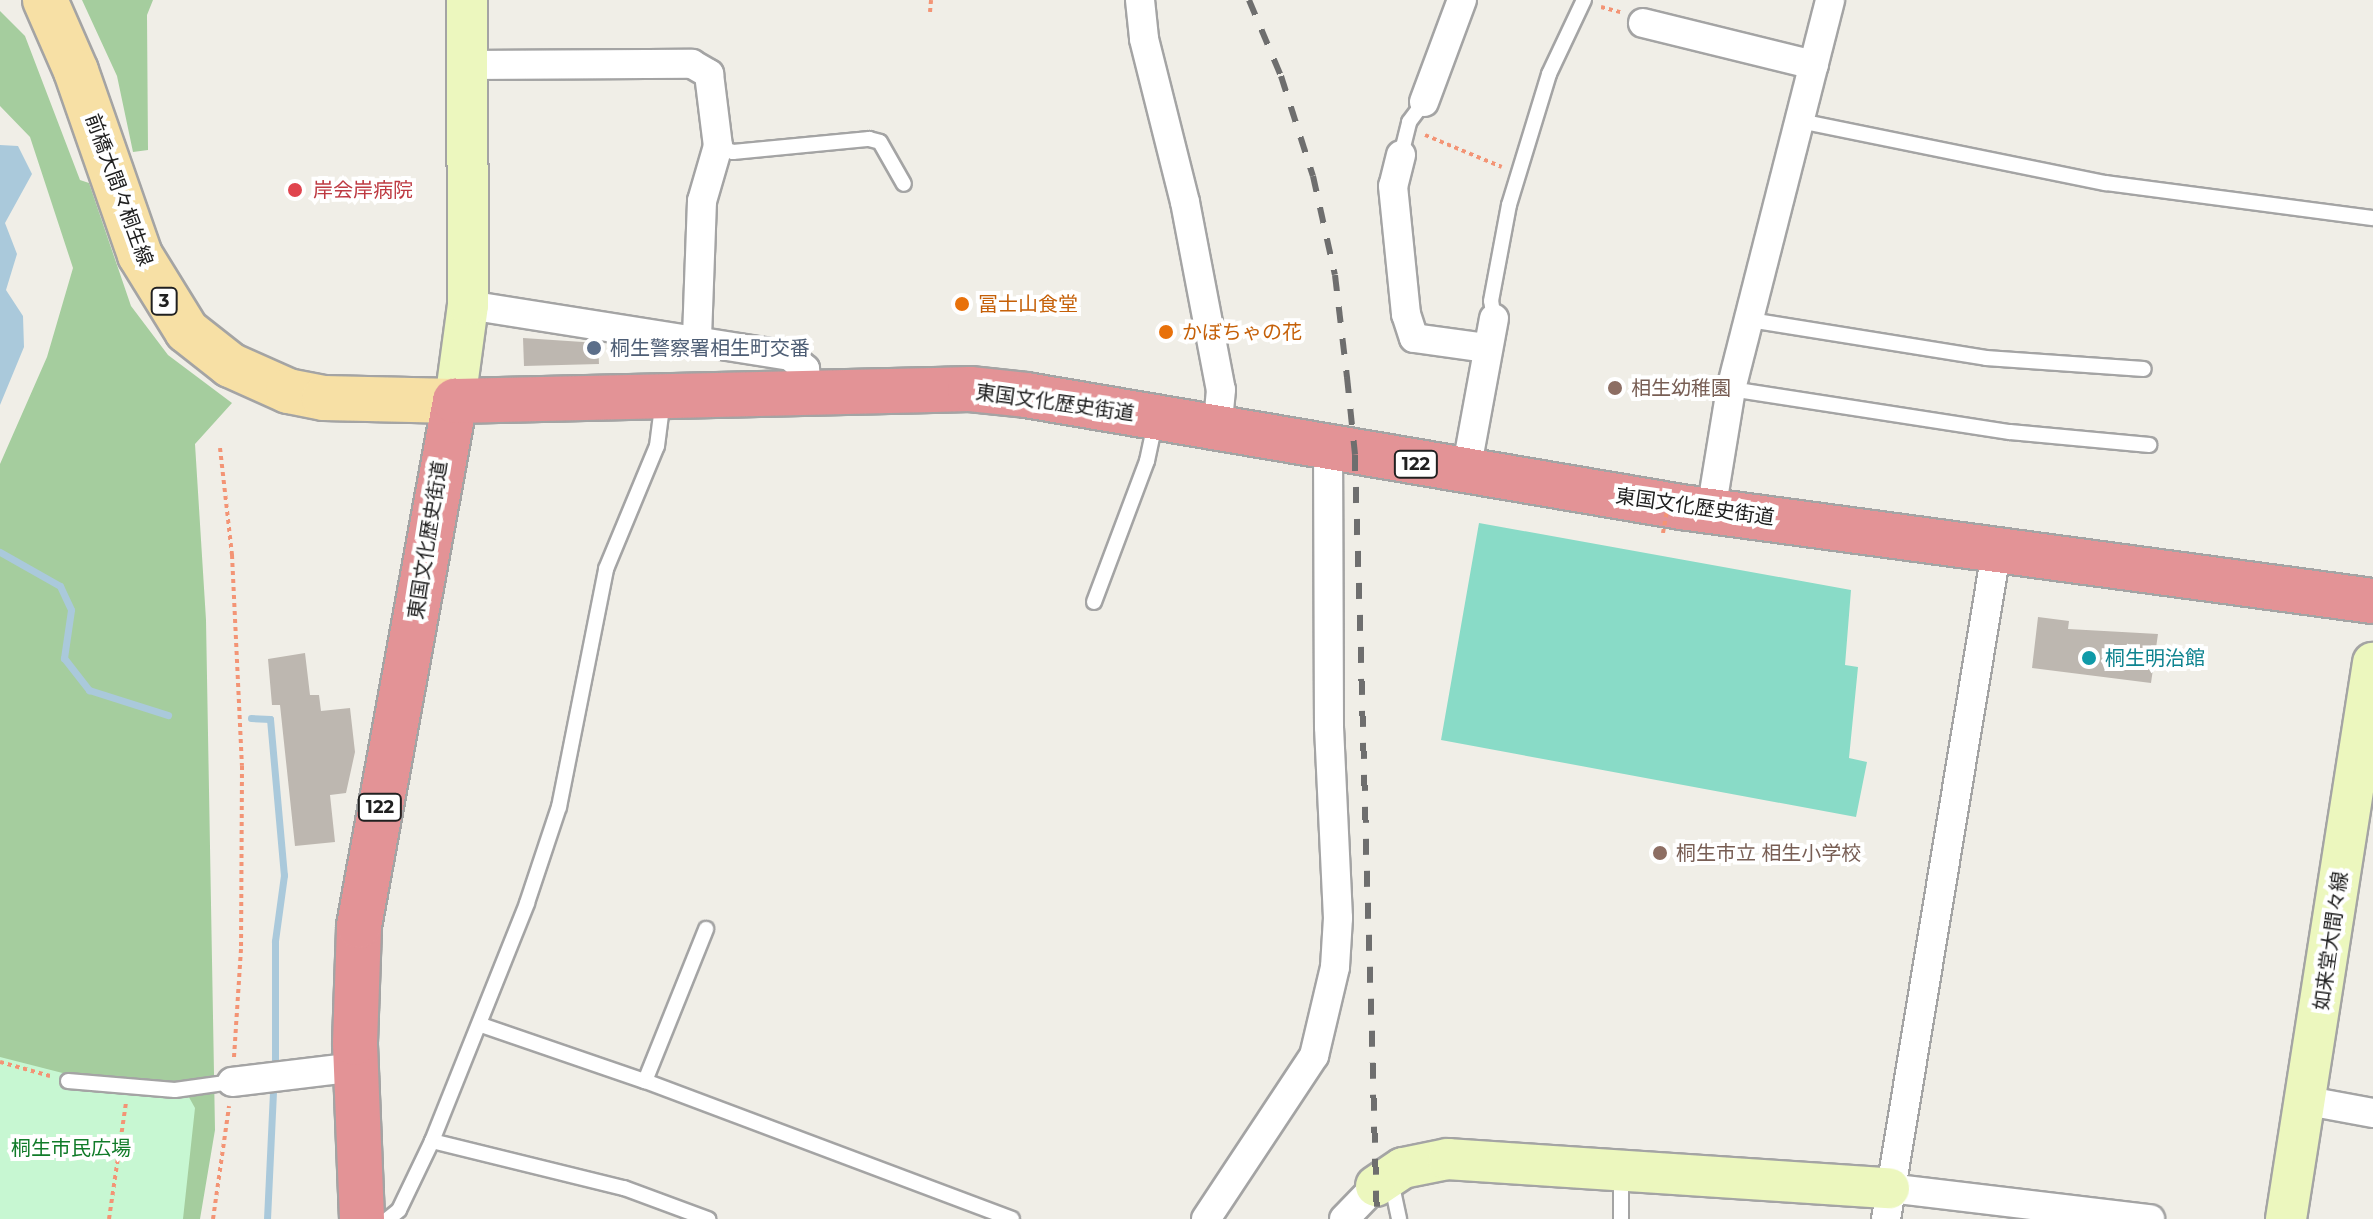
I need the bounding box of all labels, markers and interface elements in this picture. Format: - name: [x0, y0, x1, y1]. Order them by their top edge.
- street label: 前橋大間々桐生線: [80, 111, 158, 269]
- place label: 岸会岸病院: [313, 178, 413, 202]
- marker: 岸会岸病院: [284, 179, 306, 201]
- road number: 3: [150, 287, 178, 315]
- place label: 冨士山食堂: [978, 292, 1078, 316]
- marker: 冨士山食堂: [953, 295, 971, 313]
- place label: かぼちゃの花: [1182, 320, 1302, 344]
- marker: かぼちゃの花: [1157, 323, 1175, 341]
- place label: 桐生警察署相生町交番: [610, 336, 810, 360]
- marker: 桐生警察署相生町交番: [585, 339, 603, 357]
- place label: 相生幼稚園: [1631, 376, 1731, 400]
- marker: 相生幼稚園: [1606, 379, 1624, 397]
- street label: 東国文化歴史街道: [974, 380, 1136, 426]
- road number: 122: [1392, 450, 1440, 478]
- street label: 東国文化歴史街道: [404, 459, 452, 621]
- street label: 東国文化歴史街道: [1614, 484, 1776, 530]
- place label: 桐生明治館: [2105, 646, 2205, 670]
- marker: 桐生明治館: [2080, 649, 2098, 667]
- road number: 122: [356, 793, 404, 821]
- place label: 桐生市立 相生小学校: [1676, 841, 1861, 865]
- marker: 桐生市立 相生小学校: [1651, 844, 1669, 862]
- street label: 如来堂大間々線: [2309, 870, 2353, 1012]
- park label: 桐生市民広場: [11, 1136, 131, 1160]

